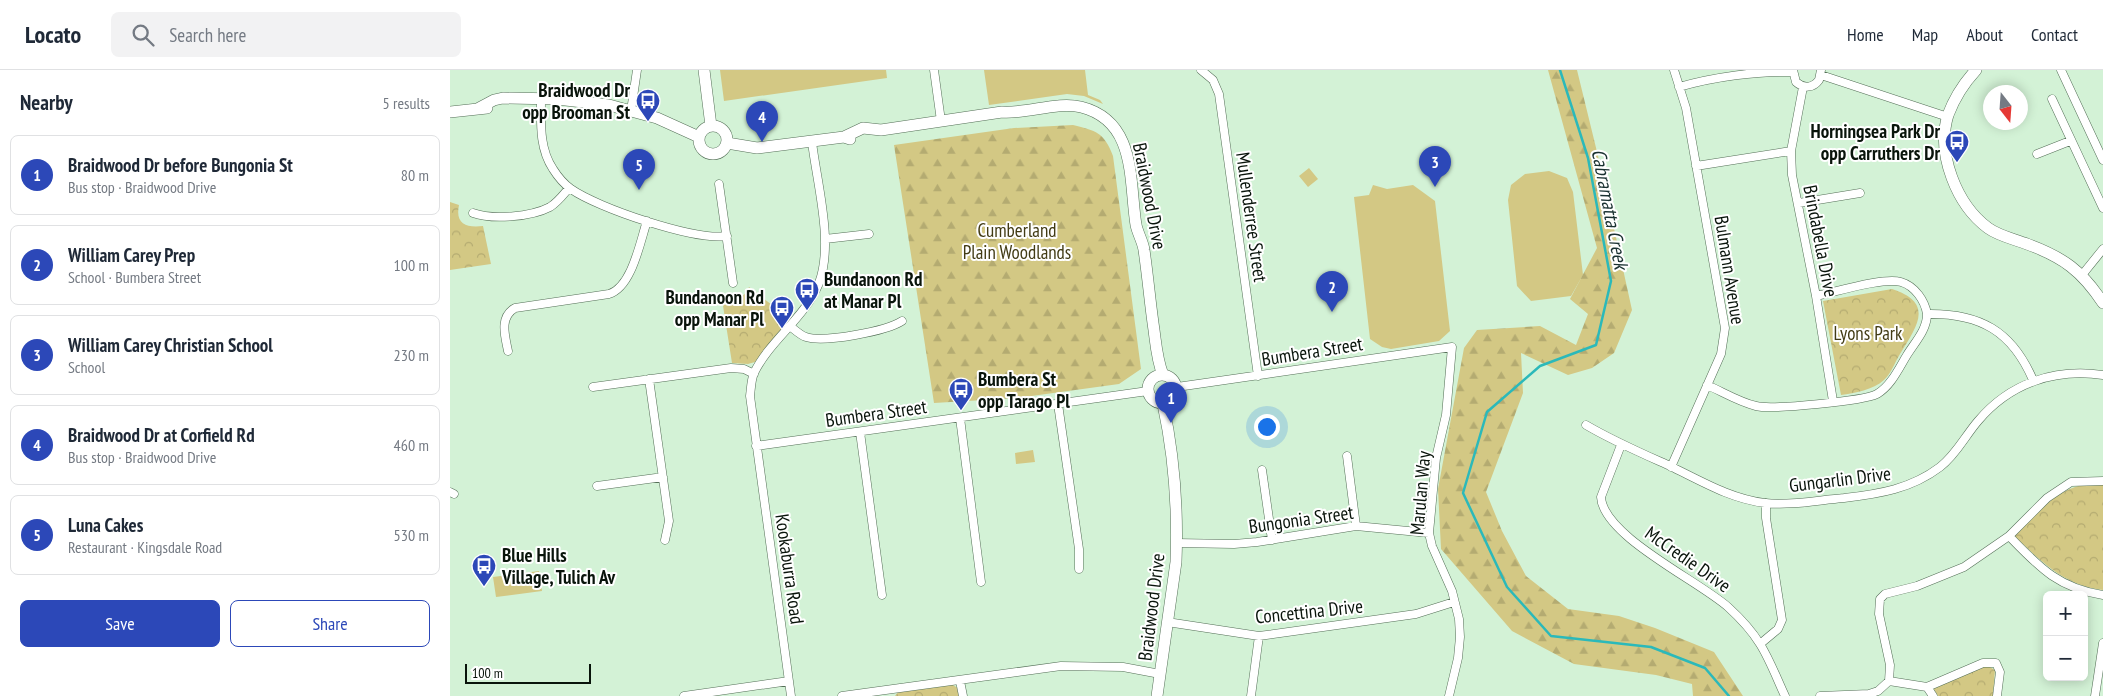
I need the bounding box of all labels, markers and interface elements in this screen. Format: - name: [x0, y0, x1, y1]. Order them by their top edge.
- search box: [111, 12, 461, 57]
- text: Locato: [25, 19, 81, 50]
- icon: search: [129, 21, 157, 49]
- text: Search here: [169, 23, 246, 47]
- text: Home: [1847, 23, 1884, 46]
- text: Map: [1912, 23, 1938, 46]
- text: About: [1966, 23, 2003, 46]
- text: Contact: [2031, 23, 2078, 46]
- place label: Braidwood Dr opp Brooman St: [522, 78, 630, 124]
- north arrow: [1983, 85, 2028, 130]
- bus stop icon: Braidwood Dr opp Brooman St: [635, 88, 661, 122]
- text: Nearby: [20, 89, 73, 116]
- text: 5 results: [383, 93, 430, 113]
- pin: 4: [746, 101, 778, 142]
- place label: Horningsea Park Dr opp Carruthers Dr: [1811, 119, 1940, 165]
- bus stop icon: Horningsea Park Dr opp Carruthers Dr: [1944, 129, 1970, 163]
- street label: Braidwood Drive: [1128, 141, 1172, 252]
- pin: 3: [1419, 146, 1451, 187]
- water label: Cabramatta Creek: [1586, 147, 1635, 273]
- pin: 5: [623, 149, 655, 190]
- street label: Mullenderree Street: [1231, 151, 1273, 284]
- text: Braidwood Dr before Bungonia St: [68, 153, 293, 177]
- text: 1: [33, 165, 41, 185]
- text: 80 m: [401, 165, 429, 185]
- text: Bus stop · Braidwood Drive: [68, 177, 216, 197]
- street label: Brindabella Drive: [1798, 183, 1844, 299]
- street label: Bulmann Avenue: [1710, 214, 1750, 326]
- park label: Cumberland Plain Woodlands: [963, 218, 1071, 264]
- text: William Carey Prep: [68, 243, 195, 267]
- text: 2: [33, 255, 41, 275]
- text: 100 m: [394, 255, 429, 275]
- text: School · Bumbera Street: [68, 267, 201, 287]
- place label: Bundanoon Rd at Manar Pl: [824, 267, 923, 313]
- pin: 2: [1316, 271, 1348, 312]
- bus stop icon: Bundanoon Rd at Manar Pl: [794, 277, 820, 311]
- place label: Bundanoon Rd opp Manar Pl: [666, 285, 764, 331]
- bus stop icon: Bundanoon Rd opp Manar Pl: [769, 295, 795, 329]
- park label: Lyons Park: [1834, 321, 1903, 345]
- street label: Bumbera Street: [1260, 331, 1365, 371]
- text: William Carey Christian School: [68, 333, 273, 357]
- text: 3: [33, 345, 41, 365]
- text: 230 m: [394, 345, 429, 365]
- text: School: [68, 357, 105, 377]
- place label: Bumbera St opp Tarago Pl: [978, 367, 1070, 413]
- bus stop icon: Bumbera St opp Tarago Pl: [948, 377, 974, 411]
- pin: 1: [1155, 382, 1187, 423]
- street label: Bumbera Street: [824, 394, 929, 432]
- your location: [1254, 414, 1280, 440]
- text: Braidwood Dr at Corfield Rd: [68, 423, 255, 447]
- text: 4: [33, 435, 41, 455]
- text: 460 m: [394, 435, 429, 455]
- text: Bus stop · Braidwood Drive: [68, 447, 216, 467]
- street label: Marulan Way: [1404, 449, 1436, 536]
- street label: Gungarlin Drive: [1788, 461, 1892, 497]
- street label: Bungonia Street: [1247, 500, 1356, 538]
- street label: Kookaburra Road: [770, 512, 810, 626]
- text: Luna Cakes: [68, 513, 143, 537]
- street label: McCredie Drive: [1641, 521, 1736, 597]
- text: 5: [33, 525, 41, 545]
- text: 530 m: [394, 525, 429, 545]
- text: Restaurant · Kingsdale Road: [68, 537, 222, 557]
- place label: Blue Hills Village, Tulich Av: [501, 543, 616, 589]
- street label: Braidwood Drive: [1132, 552, 1170, 662]
- bus stop icon: Blue Hills Village, Tulich Av: [471, 553, 497, 587]
- map controls: [2043, 591, 2088, 681]
- button: +: [2043, 591, 2088, 636]
- street label: Concettina Drive: [1254, 593, 1364, 629]
- button: Save: [20, 600, 220, 647]
- button: Share: [230, 600, 430, 647]
- button: −: [2043, 636, 2088, 681]
- scale bar: [465, 661, 591, 684]
- text: 100 m: [472, 664, 503, 682]

